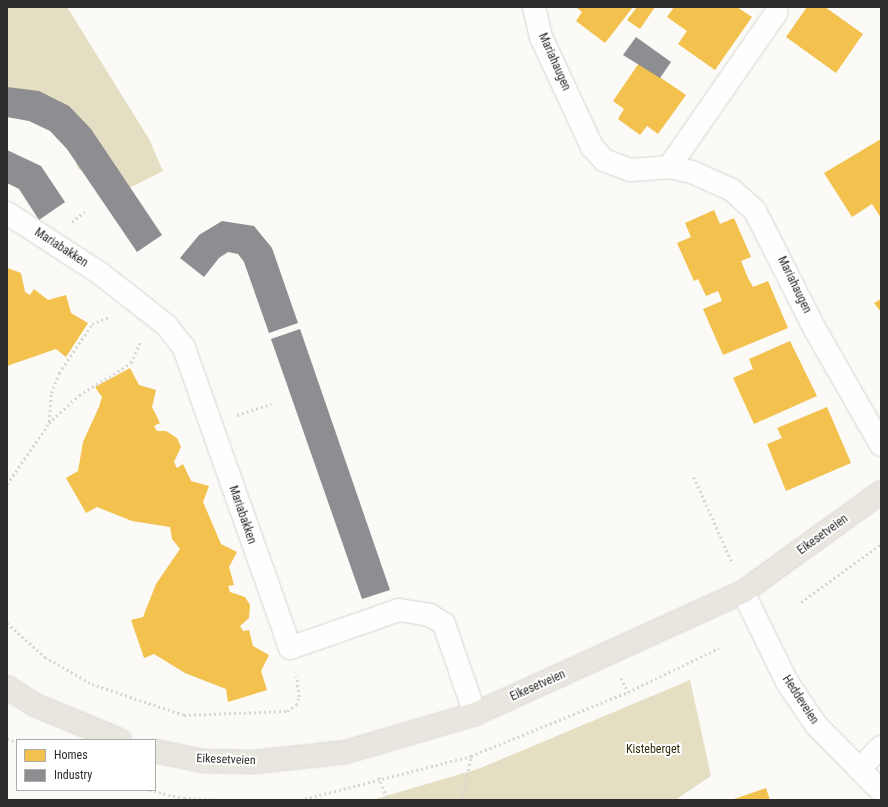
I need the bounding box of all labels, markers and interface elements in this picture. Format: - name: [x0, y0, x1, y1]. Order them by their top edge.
- street label: Mariahaugen: [535, 31, 573, 93]
- street label: Mariabakken: [32, 225, 90, 271]
- street label: Mariahaugen: [774, 254, 814, 316]
- street label: Mariabakken: [225, 484, 259, 546]
- street label: Eikesetveien: [795, 512, 851, 558]
- street label: Eikesetveien: [508, 667, 568, 705]
- street label: Heddeveien: [779, 673, 821, 727]
- legend: [16, 739, 156, 791]
- park label: Kisteberget: [626, 743, 680, 757]
- text: Homes: [54, 748, 88, 762]
- street label: Eikesetveien: [196, 752, 256, 768]
- text: Industry: [54, 768, 92, 782]

